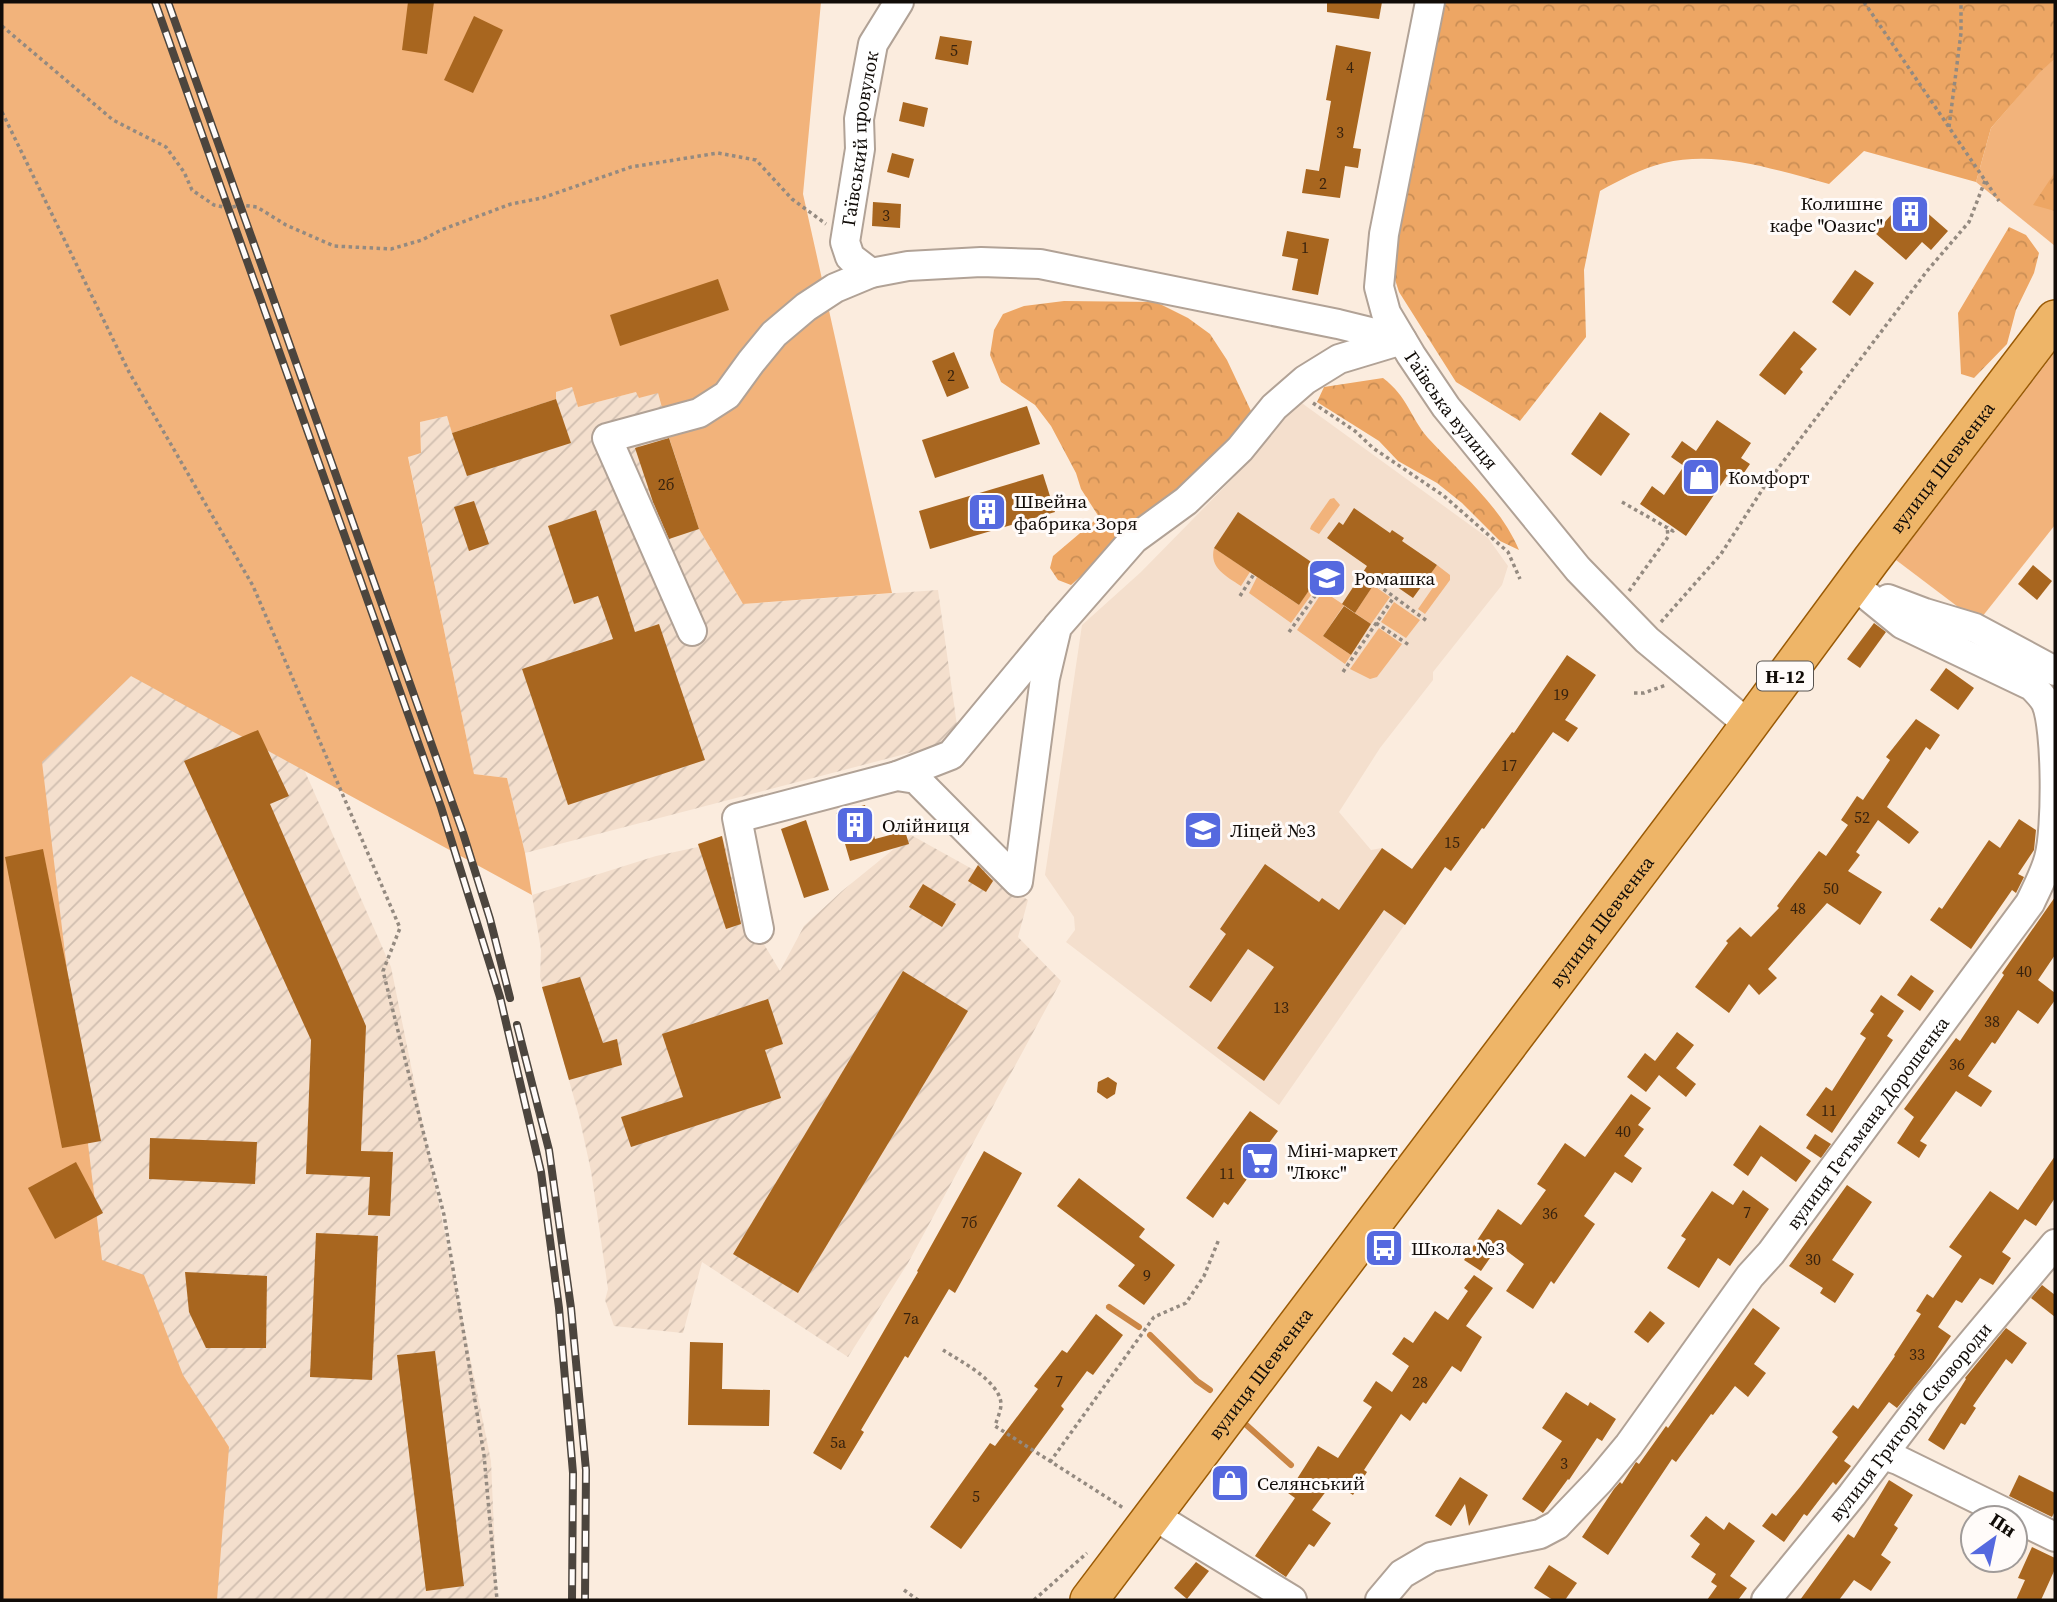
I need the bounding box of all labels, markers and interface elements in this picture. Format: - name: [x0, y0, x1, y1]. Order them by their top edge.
- house number: 5: [950, 39, 958, 61]
- street label: Гаївський провулок: [835, 48, 885, 228]
- house number: 4: [1346, 56, 1354, 78]
- house number: 3: [1336, 121, 1344, 143]
- house number: 2: [1319, 172, 1327, 194]
- place label: Колишнє кафе "Оазис": [1769, 190, 1883, 238]
- building icon: Колишнє кафе "Оазис": [1889, 193, 1931, 235]
- house number: 3: [882, 204, 890, 226]
- house number: 1: [1301, 236, 1309, 258]
- street label: Гаївська вулиця: [1399, 346, 1505, 475]
- house number: 2: [947, 364, 955, 386]
- street label: вулиця Шевченка: [1883, 396, 2001, 538]
- shop icon: Комфорт: [1680, 456, 1722, 498]
- place label: Комфорт: [1728, 464, 1810, 490]
- house number: 2б: [658, 473, 674, 495]
- place label: Швейна фабрика Зоря: [1014, 488, 1138, 536]
- building icon: Швейна фабрика Зоря: [966, 491, 1008, 533]
- school or university icon: Ромашка: [1306, 557, 1348, 599]
- place label: Ромашка: [1354, 565, 1435, 591]
- road number: Н-12: [1757, 662, 1813, 690]
- house number: 19: [1553, 683, 1569, 705]
- house number: 17: [1501, 754, 1517, 776]
- building icon: Олійниця: [834, 804, 876, 846]
- house number: 52: [1854, 806, 1870, 828]
- school or university icon: Ліцей №3: [1182, 809, 1224, 851]
- place label: Олійниця: [882, 812, 970, 838]
- place label: Ліцей №3: [1230, 817, 1316, 843]
- house number: 15: [1444, 831, 1460, 853]
- street label: вулиця Шевченка: [1543, 850, 1660, 993]
- house number: 50: [1823, 877, 1839, 899]
- house number: 48: [1790, 897, 1806, 919]
- house number: 40: [2016, 960, 2032, 982]
- house number: 13: [1273, 996, 1289, 1018]
- house number: 38: [1984, 1010, 2000, 1032]
- street label: вулиця Гетьмана Дорошенка: [1780, 1011, 1955, 1235]
- house number: 36: [1949, 1053, 1965, 1075]
- house number: 11: [1821, 1099, 1837, 1121]
- house number: 40: [1615, 1120, 1631, 1142]
- place label: Міні-маркет "Люкс": [1287, 1137, 1398, 1185]
- supermarket icon: Міні-маркет "Люкс": [1239, 1140, 1281, 1182]
- house number: 11: [1219, 1162, 1235, 1184]
- house number: 7: [1743, 1201, 1751, 1223]
- house number: 36: [1542, 1202, 1558, 1224]
- house number: 7б: [961, 1211, 977, 1233]
- bus stop icon: Школа №3: [1363, 1227, 1405, 1269]
- place label: Школа №3: [1411, 1235, 1505, 1261]
- house number: 30: [1805, 1248, 1821, 1270]
- house number: 9: [1143, 1264, 1151, 1286]
- street label: вулиця Шевченка: [1202, 1302, 1319, 1445]
- house number: 7а: [903, 1307, 920, 1329]
- street label: вулиця Григорія Сковороди: [1822, 1316, 1997, 1527]
- house number: 33: [1909, 1343, 1925, 1365]
- house number: 7: [1055, 1370, 1063, 1392]
- house number: 28: [1412, 1371, 1428, 1393]
- house number: 5а: [830, 1431, 847, 1453]
- house number: 3: [1560, 1452, 1568, 1474]
- shop icon: Селянський: [1209, 1462, 1251, 1504]
- place label: Селянський: [1257, 1470, 1365, 1496]
- house number: 5: [972, 1485, 980, 1507]
- north arrow: [1959, 1504, 2029, 1574]
- text: Пн: [1985, 1507, 2021, 1543]

